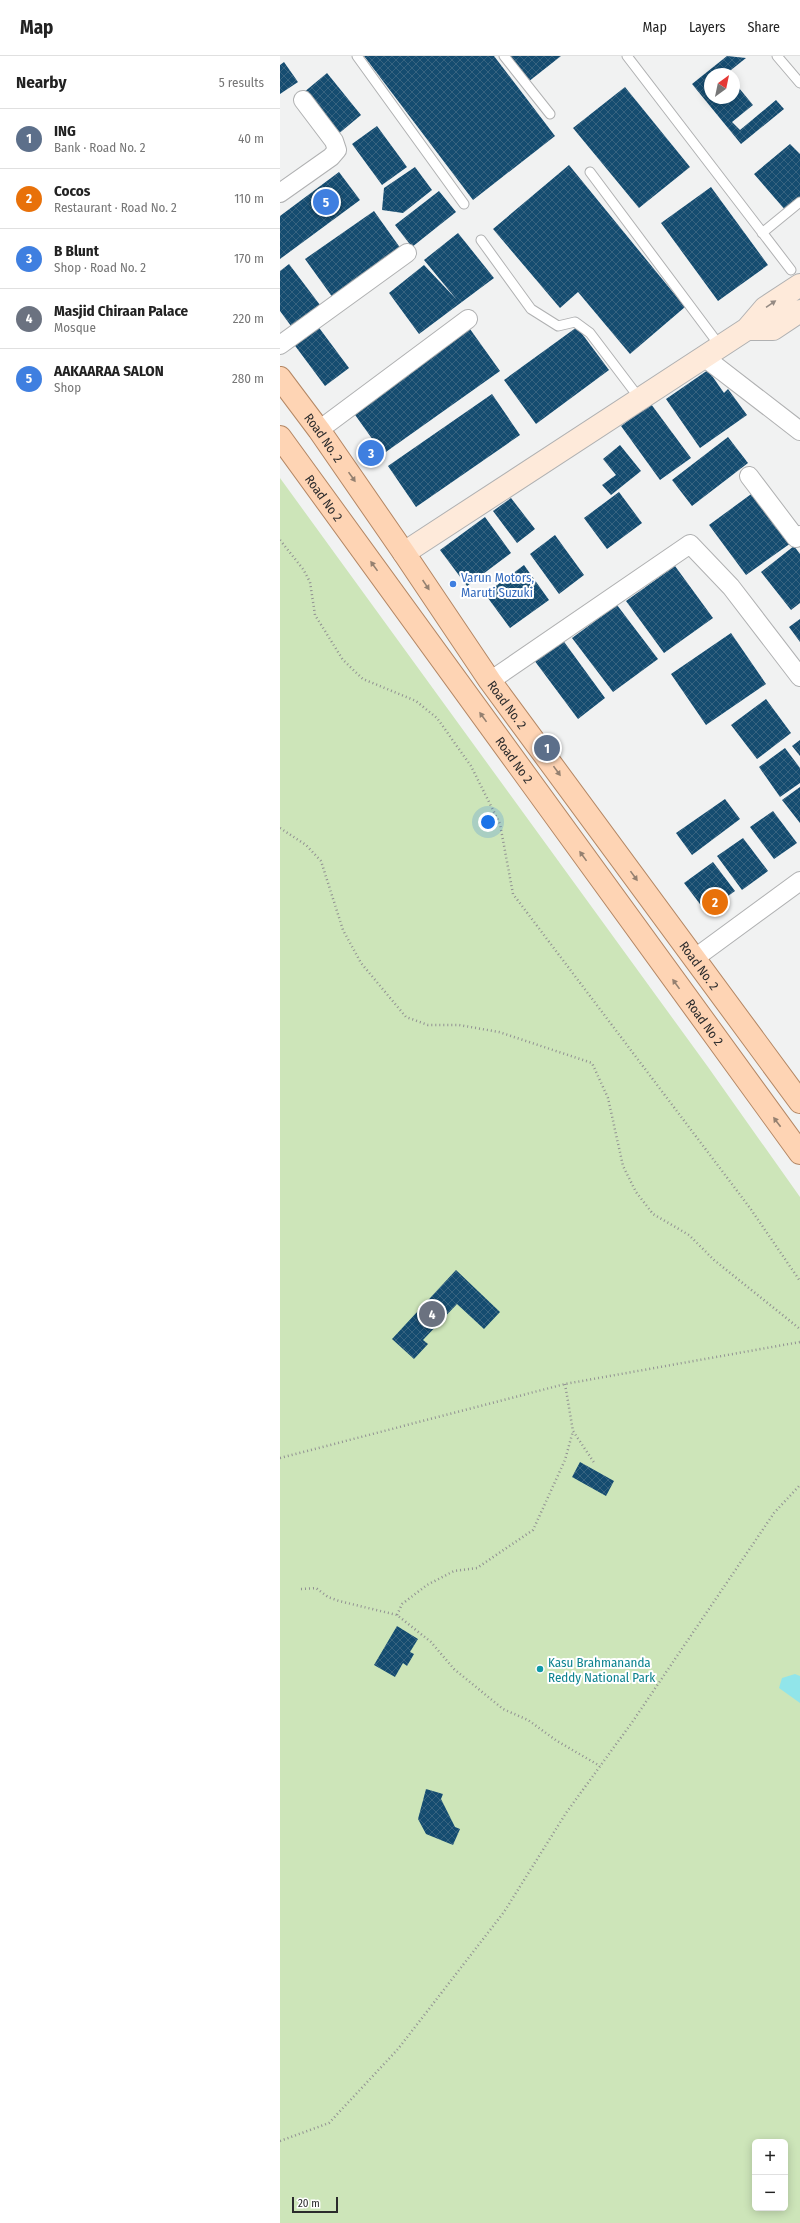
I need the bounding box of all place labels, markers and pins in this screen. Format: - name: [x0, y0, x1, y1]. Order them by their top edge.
- pin: 5: [313, 187, 339, 217]
- pin: 3: [358, 438, 384, 468]
- place label: Varun Motors, Maruti Suzuki: [461, 570, 535, 600]
- marker: Varun Motors, Maruti Suzuki: [448, 579, 458, 589]
- pin: 1: [534, 733, 560, 763]
- pin: 2: [702, 887, 728, 917]
- pin: 4: [419, 1299, 445, 1329]
- place label: Kasu Brahmananda Reddy National Park: [548, 1655, 656, 1685]
- marker: Kasu Brahmananda Reddy National Park: [535, 1664, 545, 1674]

